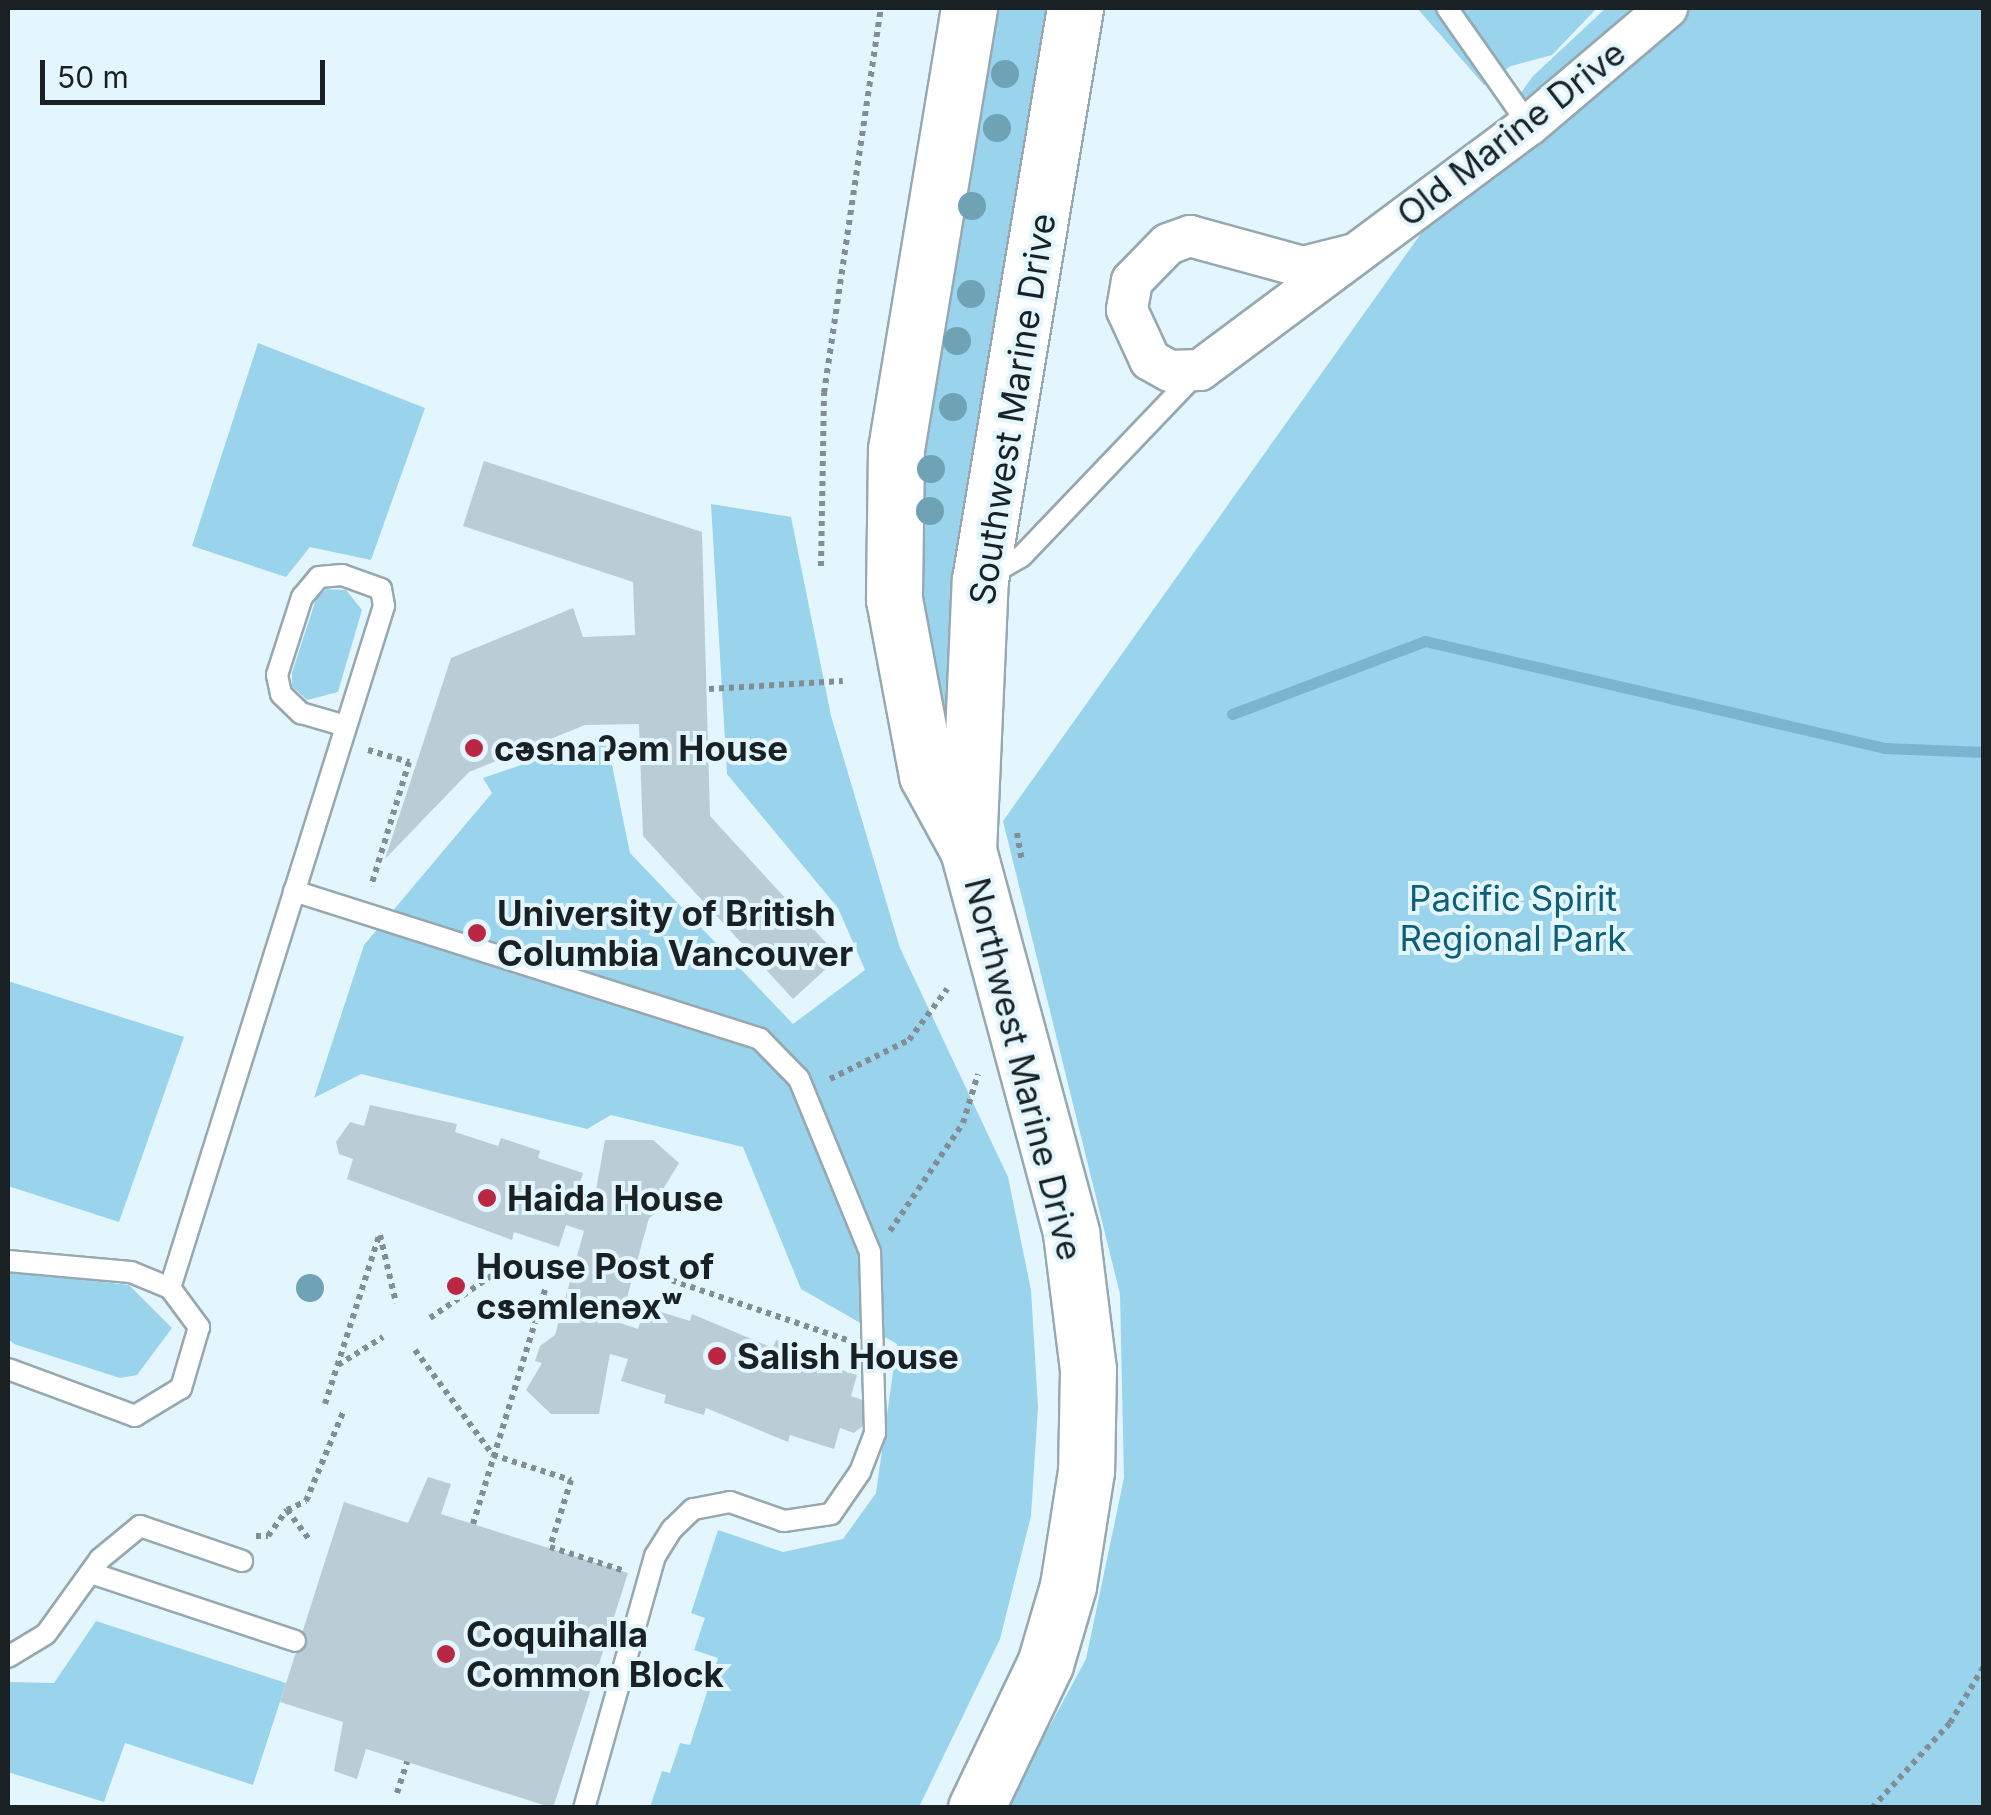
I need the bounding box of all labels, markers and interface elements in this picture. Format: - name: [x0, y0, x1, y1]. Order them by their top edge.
- street label: Old Marine Drive: [1389, 31, 1633, 235]
- scale bar: [45, 40, 330, 102]
- text: 50 m: [57, 59, 129, 95]
- street label: Southwest Marine Drive: [960, 210, 1064, 608]
- place label: c̓əsnaʔəm House: [494, 727, 788, 769]
- marker: c̓əsnaʔəm House: [463, 737, 485, 759]
- street label: Northwest Marine Drive: [956, 873, 1092, 1265]
- park label: Pacific Spirit Regional Park: [1400, 877, 1626, 959]
- place label: University of British Columbia Vancouver: [497, 892, 853, 974]
- marker: University of British Columbia Vancouver: [466, 922, 488, 944]
- place label: Haida House: [507, 1177, 723, 1219]
- marker: Haida House: [476, 1187, 498, 1209]
- place label: House Post of c̓səmlenəxʷ: [476, 1245, 714, 1327]
- marker: House Post of c̓səmlenəxʷ: [445, 1275, 467, 1297]
- place label: Salish House: [737, 1335, 959, 1377]
- marker: Salish House: [706, 1345, 728, 1367]
- place label: Coquihalla Common Block: [466, 1613, 724, 1695]
- marker: Coquihalla Common Block: [435, 1643, 457, 1665]

